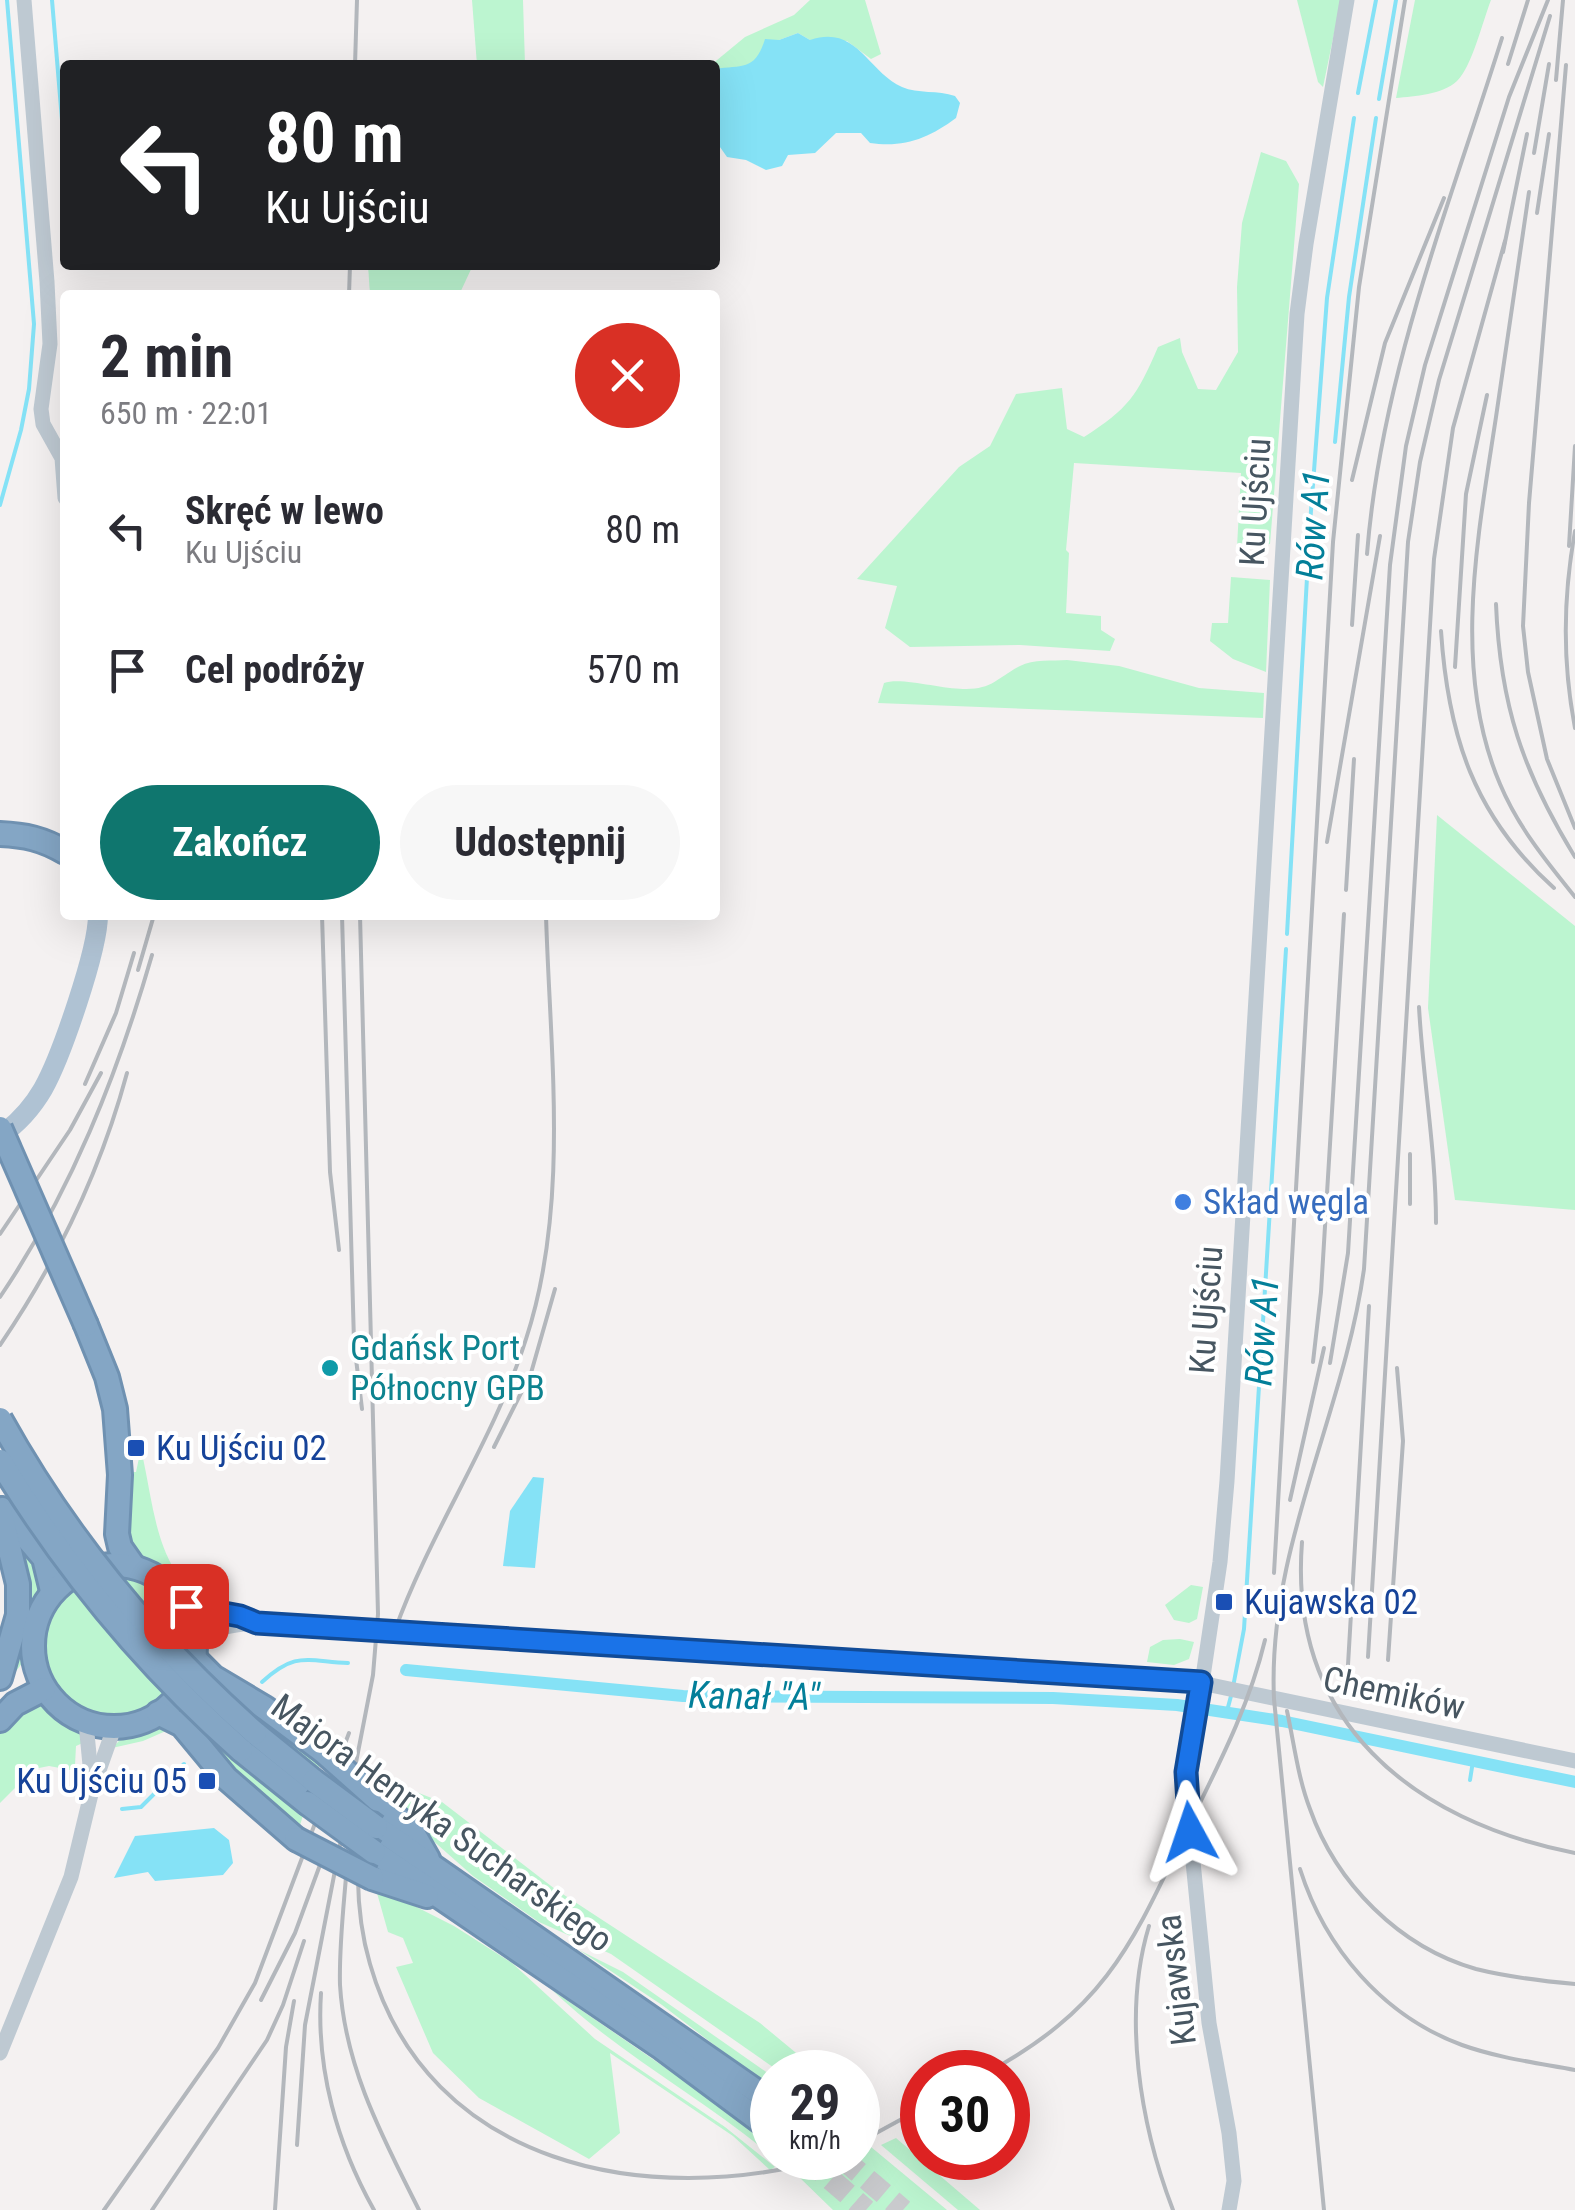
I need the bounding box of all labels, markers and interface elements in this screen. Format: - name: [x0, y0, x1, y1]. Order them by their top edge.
- text: 80 m: [265, 97, 404, 179]
- icon: left: [100, 100, 230, 230]
- text: Ku Ujściu: [265, 181, 430, 234]
- text: 2 min: [100, 321, 233, 392]
- button: close: [575, 323, 680, 428]
- text: 650 m · 22:01: [100, 394, 272, 432]
- street label: Ku Ujściu: [1232, 437, 1279, 567]
- water label: Rów A1: [1287, 469, 1339, 581]
- text: Skręć w lewo: [185, 489, 384, 533]
- icon: left: [100, 503, 155, 558]
- text: 80 m: [605, 508, 680, 552]
- text: Ku Ujściu: [185, 533, 302, 571]
- icon: arrive: [100, 643, 155, 698]
- text: Cel podróży: [185, 648, 364, 692]
- text: 570 m: [586, 648, 680, 692]
- button: Zakończ: [100, 785, 380, 900]
- button: Udostępnij: [400, 785, 680, 900]
- place label: Skład węgla: [1203, 1182, 1369, 1223]
- marker: Skład węgla: [1172, 1191, 1194, 1213]
- street label: Ku Ujściu: [1182, 1245, 1231, 1375]
- water label: Rów A1: [1236, 1275, 1288, 1387]
- place label: Gdańsk Port Północny GPB: [350, 1328, 545, 1409]
- marker: Gdańsk Port Północny GPB: [319, 1357, 341, 1379]
- place label: Ku Ujściu 02: [156, 1428, 327, 1469]
- marker: Ku Ujściu 02: [125, 1437, 147, 1459]
- pin: [144, 1564, 229, 1649]
- icon: arrive: [159, 1579, 214, 1634]
- place label: Kujawska 02: [1244, 1582, 1418, 1623]
- marker: Kujawska 02: [1213, 1591, 1235, 1613]
- street label: Chemików: [1319, 1659, 1468, 1728]
- water label: Kanał "A": [688, 1673, 821, 1719]
- street label: Majora Henryka Sucharskiego: [263, 1686, 620, 1961]
- place label: Ku Ujściu 05: [16, 1761, 187, 1802]
- marker: Ku Ujściu 05: [196, 1770, 218, 1792]
- position arrow: [1138, 1780, 1242, 1884]
- street label: Kujawska: [1148, 1912, 1205, 2048]
- speed limit sign: 30: [900, 2050, 1030, 2180]
- text: 29: [790, 2074, 840, 2132]
- text: km/h: [789, 2126, 841, 2155]

